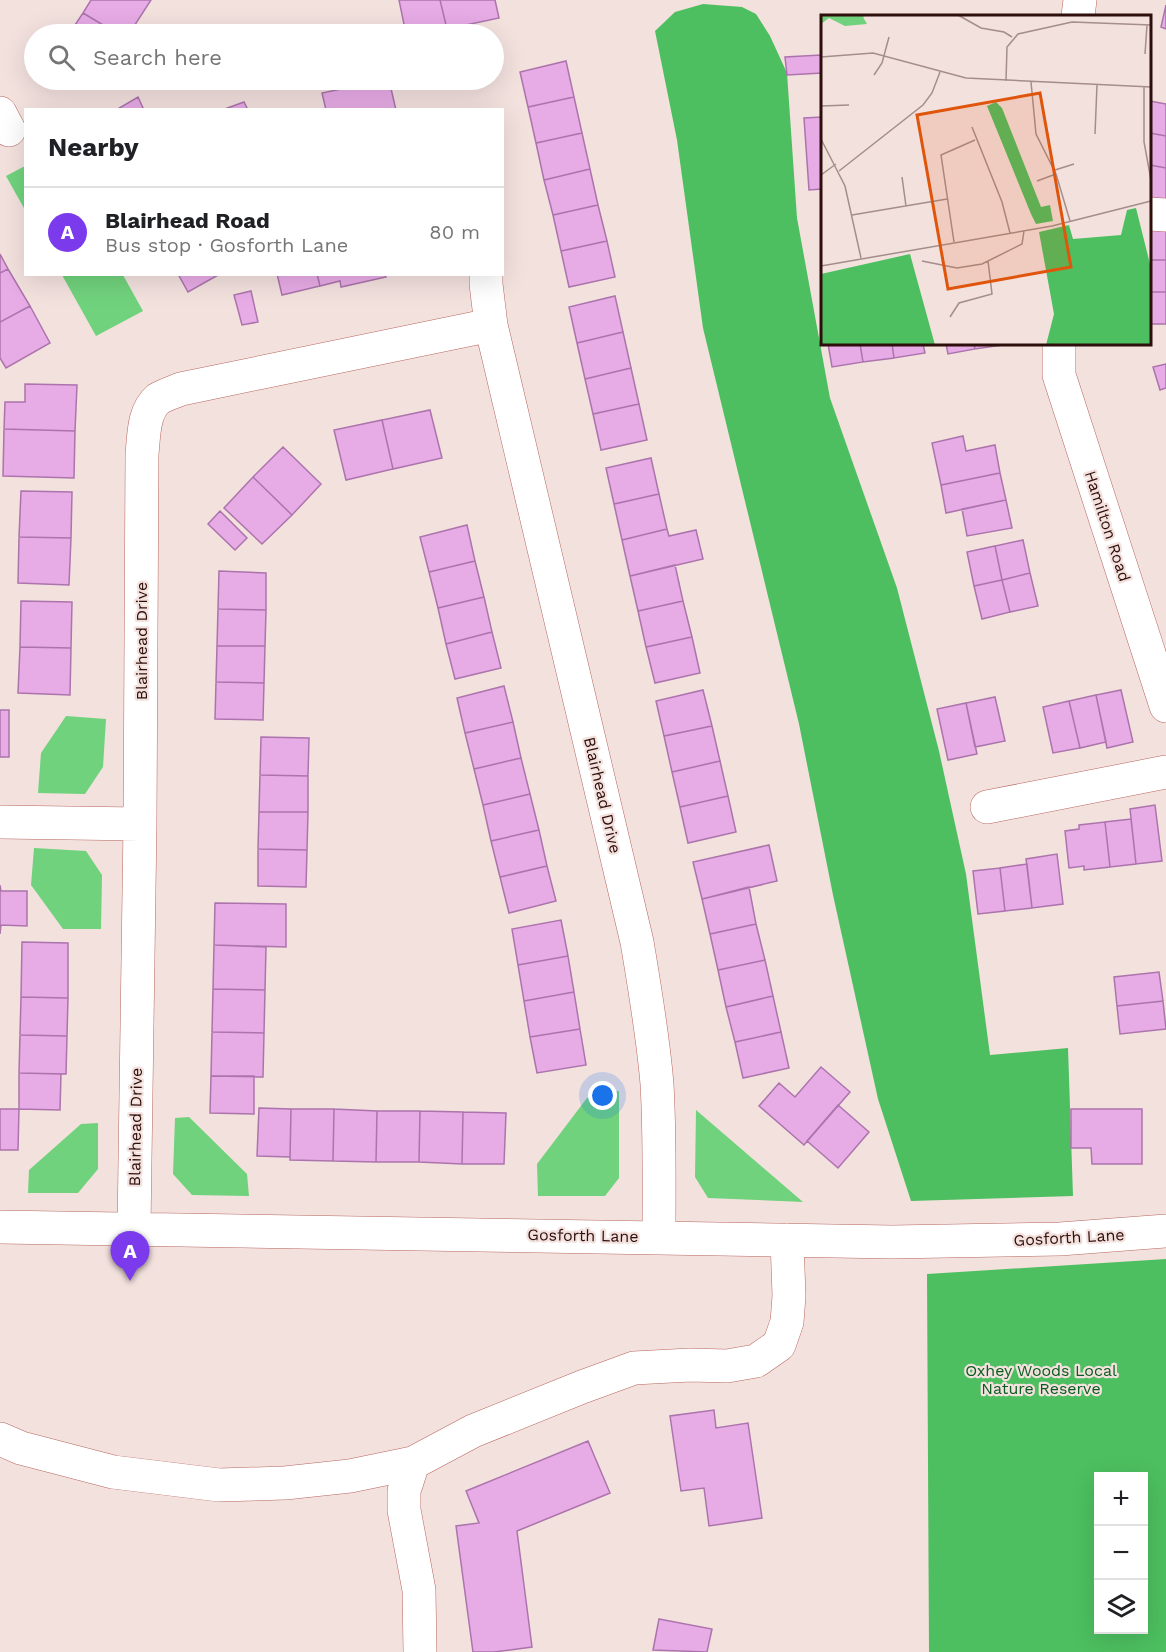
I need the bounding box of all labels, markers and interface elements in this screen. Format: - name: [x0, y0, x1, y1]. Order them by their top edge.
- inset map: [821, 15, 1151, 345]
- search box: [24, 24, 504, 90]
- icon: search: [45, 41, 78, 74]
- text: Search here: [93, 45, 222, 70]
- text: Nearby: [48, 132, 139, 162]
- text: Blairhead Road: [105, 208, 270, 233]
- text: A: [61, 220, 74, 244]
- text: 80 m: [429, 220, 480, 244]
- text: Bus stop · Gosforth Lane: [105, 233, 348, 257]
- street label: Hamilton Road: [1081, 468, 1134, 584]
- street label: Blairhead Drive: [132, 582, 151, 700]
- street label: Blairhead Drive: [580, 735, 625, 855]
- street label: Blairhead Drive: [125, 1068, 146, 1187]
- your location: [588, 1081, 617, 1110]
- street label: Gosforth Lane: [527, 1225, 639, 1246]
- street label: Gosforth Lane: [1013, 1225, 1125, 1250]
- pin: A: [110, 1232, 150, 1281]
- park label: Oxhey Woods Local Nature Reserve: [965, 1361, 1117, 1398]
- map controls: [1094, 1472, 1148, 1634]
- button: +: [1094, 1472, 1148, 1526]
- button: −: [1094, 1526, 1148, 1580]
- button: layers: [1094, 1580, 1148, 1634]

